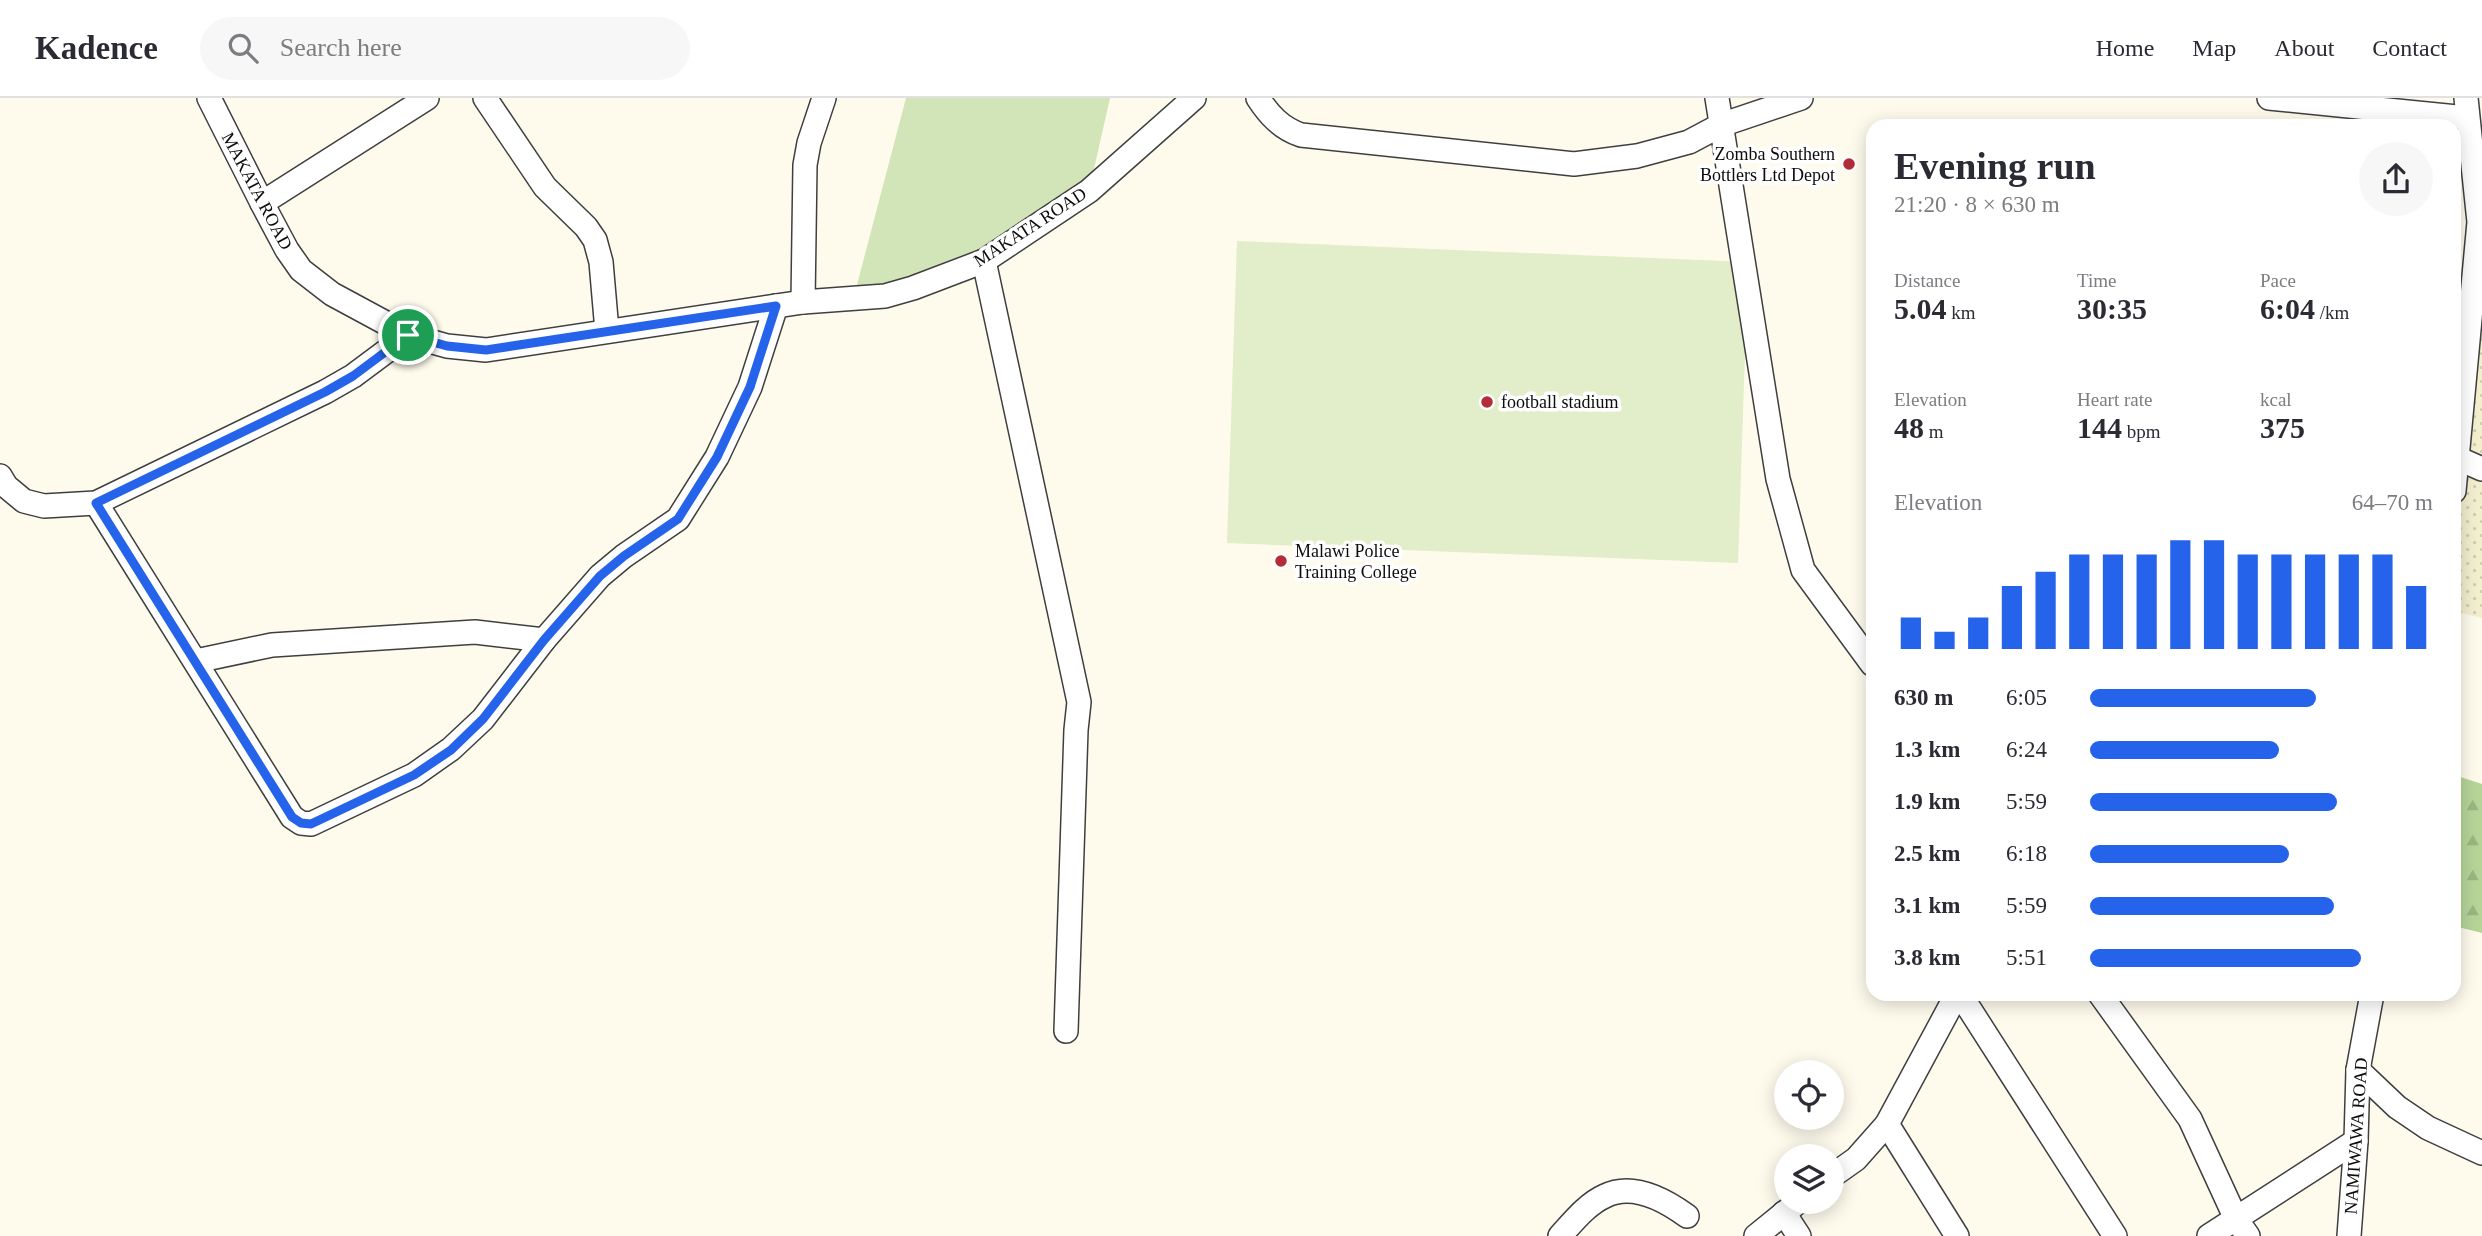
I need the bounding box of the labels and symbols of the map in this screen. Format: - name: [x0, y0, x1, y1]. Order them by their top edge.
- street label: MAKATA ROAD: [218, 129, 296, 253]
- place label: Zomba Southern Bottlers Ltd Depot: [1700, 144, 1835, 185]
- marker: Zomba Southern Bottlers Ltd Depot: [1841, 156, 1857, 172]
- street label: MAKATA ROAD: [970, 183, 1090, 271]
- pin: [378, 305, 438, 365]
- place label: football stadium: [1501, 392, 1618, 412]
- marker: football stadium: [1479, 394, 1495, 410]
- place label: Malawi Police Training College: [1295, 541, 1417, 582]
- marker: Malawi Police Training College: [1273, 553, 1289, 569]
- street label: NAMIWAWA ROAD: [2341, 1057, 2371, 1215]

